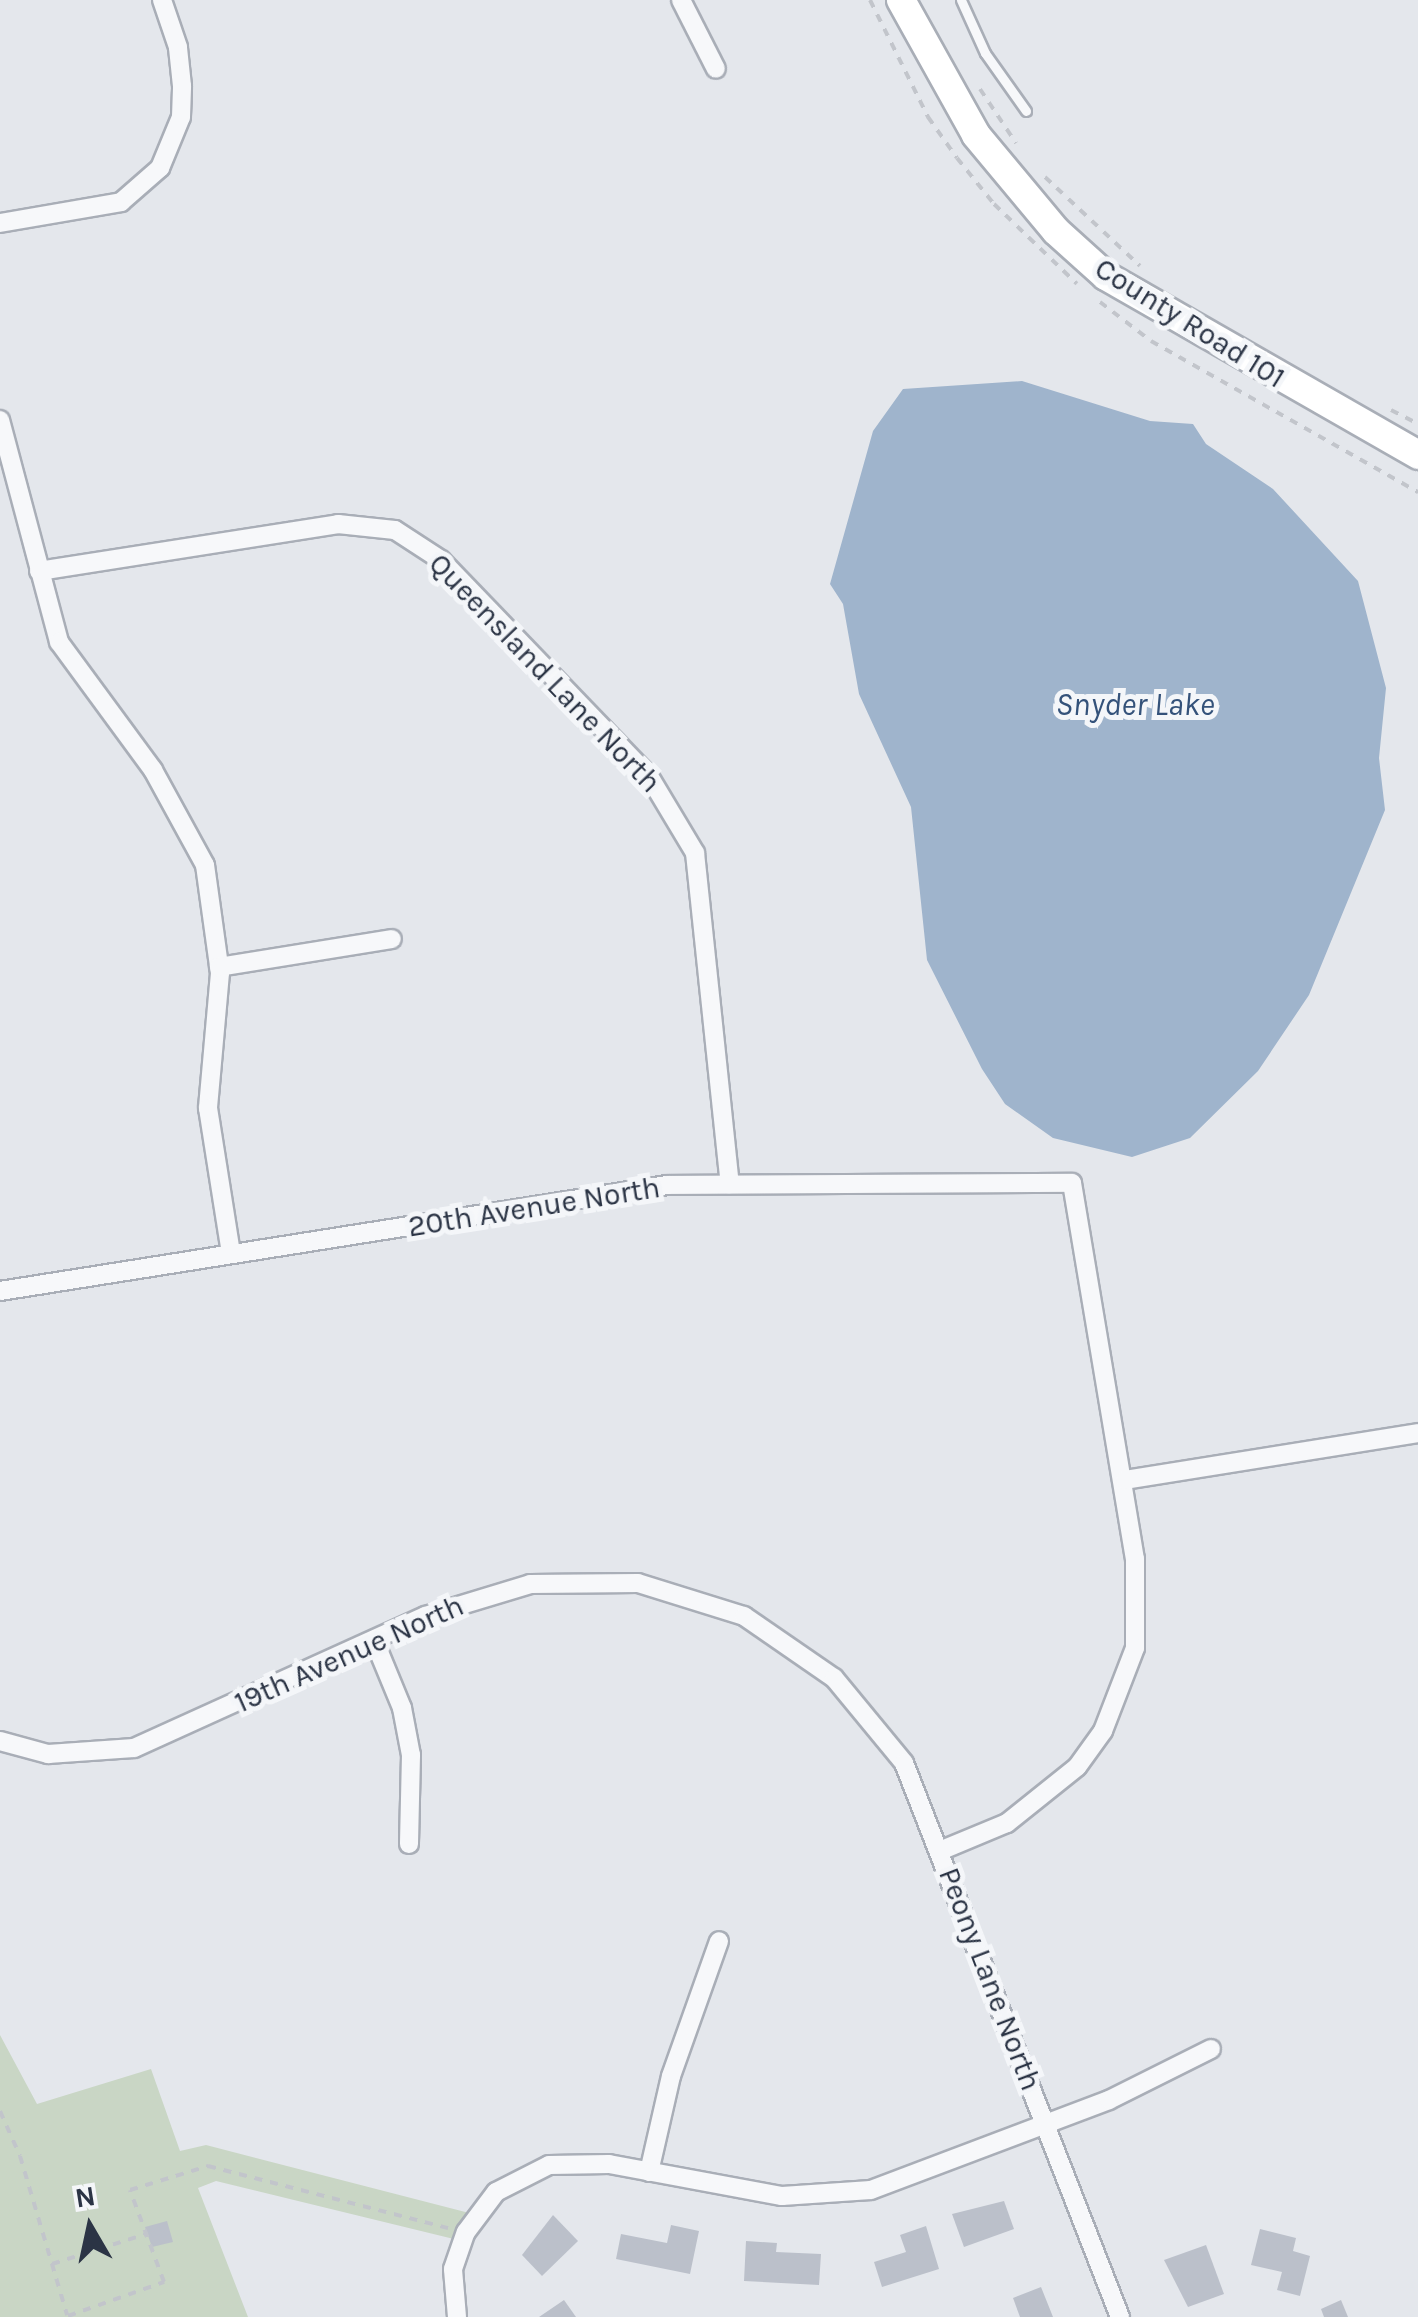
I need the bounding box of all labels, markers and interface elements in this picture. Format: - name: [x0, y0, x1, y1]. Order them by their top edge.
- street label: County Road 101: [1088, 250, 1292, 396]
- street label: Queensland Lane North: [421, 546, 669, 800]
- water label: Snyder Lake: [1055, 686, 1215, 724]
- street label: 20th Avenue North: [405, 1169, 663, 1245]
- street label: 19th Avenue North: [229, 1587, 469, 1721]
- street label: Peony Lane North: [931, 1862, 1049, 2096]
- north arrow: [40, 2177, 140, 2277]
- text: N: [73, 2179, 98, 2215]

